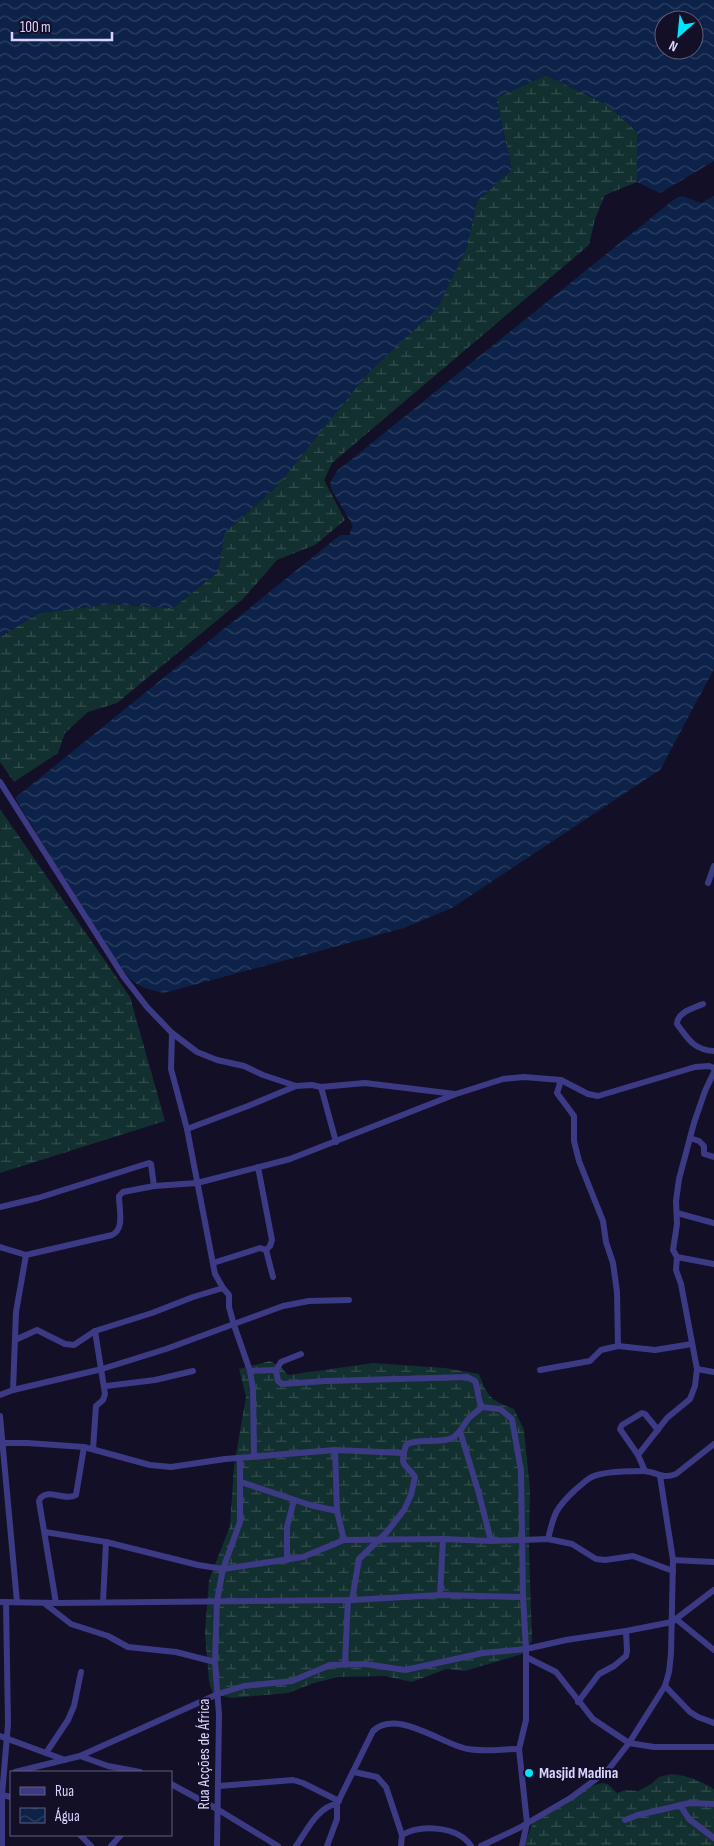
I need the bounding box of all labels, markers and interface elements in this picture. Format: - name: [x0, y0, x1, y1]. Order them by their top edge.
- scale bar: [12, 10, 112, 42]
- north arrow: [654, 10, 704, 60]
- text: 100 m: [20, 18, 51, 37]
- text: N: [666, 37, 681, 55]
- street label: Rua Acções de África: [195, 1699, 214, 1809]
- place label: Masjid Madina: [539, 1764, 618, 1783]
- marker: Masjid Madina: [523, 1767, 535, 1779]
- legend: [10, 1771, 172, 1836]
- text: Rua: [55, 1782, 74, 1801]
- text: Água: [54, 1807, 80, 1826]

